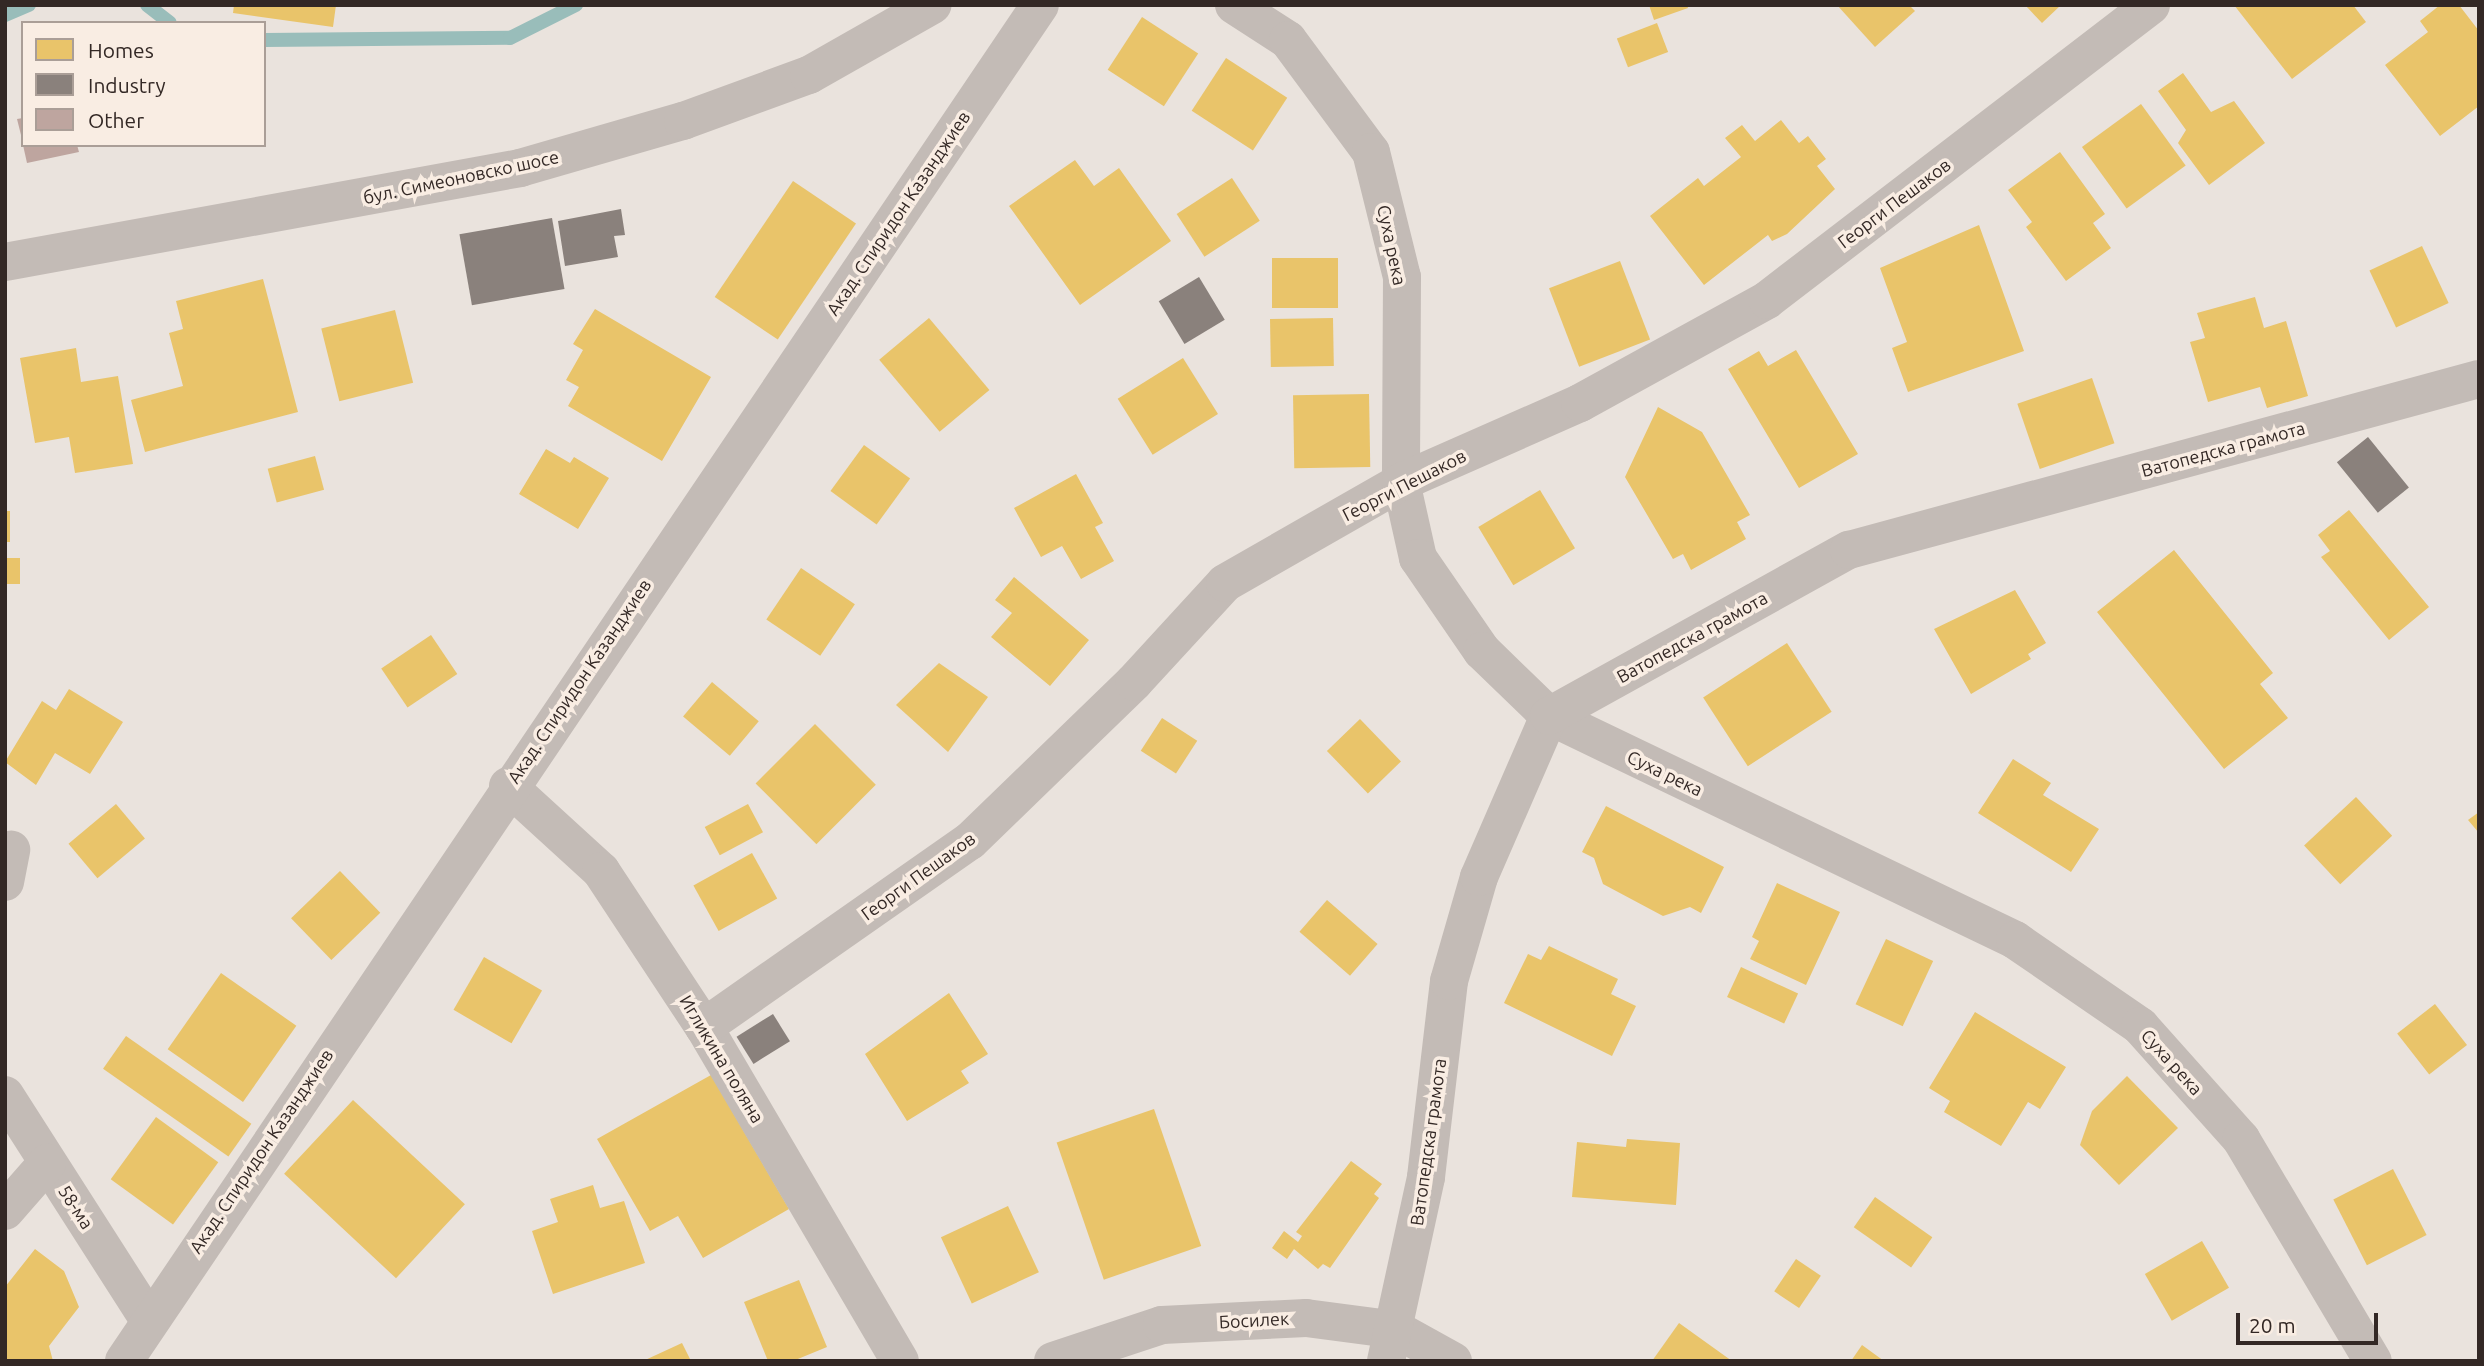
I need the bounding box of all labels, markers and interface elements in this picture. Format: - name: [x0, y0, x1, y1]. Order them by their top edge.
- legend: [21, 21, 266, 147]
- text: Homes: [88, 38, 154, 62]
- text: Industry: [88, 73, 166, 97]
- street label: Акад. Спиридон Казанджиев: [821, 107, 975, 319]
- text: Other: [88, 108, 144, 132]
- street label: бул. Симеоновско шосе: [361, 146, 561, 208]
- street label: Георги Пешаков: [1833, 154, 1955, 252]
- street label: Суха река: [1373, 203, 1411, 287]
- street label: Ватопедска грамота: [2139, 417, 2307, 481]
- street label: Георги Пешаков: [1339, 445, 1469, 525]
- street label: Акад. Спиридон Казанджиев: [502, 575, 656, 787]
- street label: Ватопедска грамота: [1613, 587, 1771, 687]
- street label: Суха река: [1624, 745, 1706, 801]
- street label: Георги Пешаков: [857, 827, 979, 925]
- street label: Игликина поляна: [675, 991, 769, 1127]
- street label: Суха река: [2137, 1025, 2207, 1099]
- street label: Акад. Спиридон Казанджиев: [184, 1045, 338, 1257]
- street label: Ватопедска грамота: [1406, 1057, 1450, 1227]
- street label: 58-ма: [54, 1181, 98, 1233]
- scale bar: [2239, 1300, 2381, 1344]
- street label: Босилек: [1218, 1307, 1290, 1333]
- text: 20 m: [2249, 1313, 2296, 1337]

